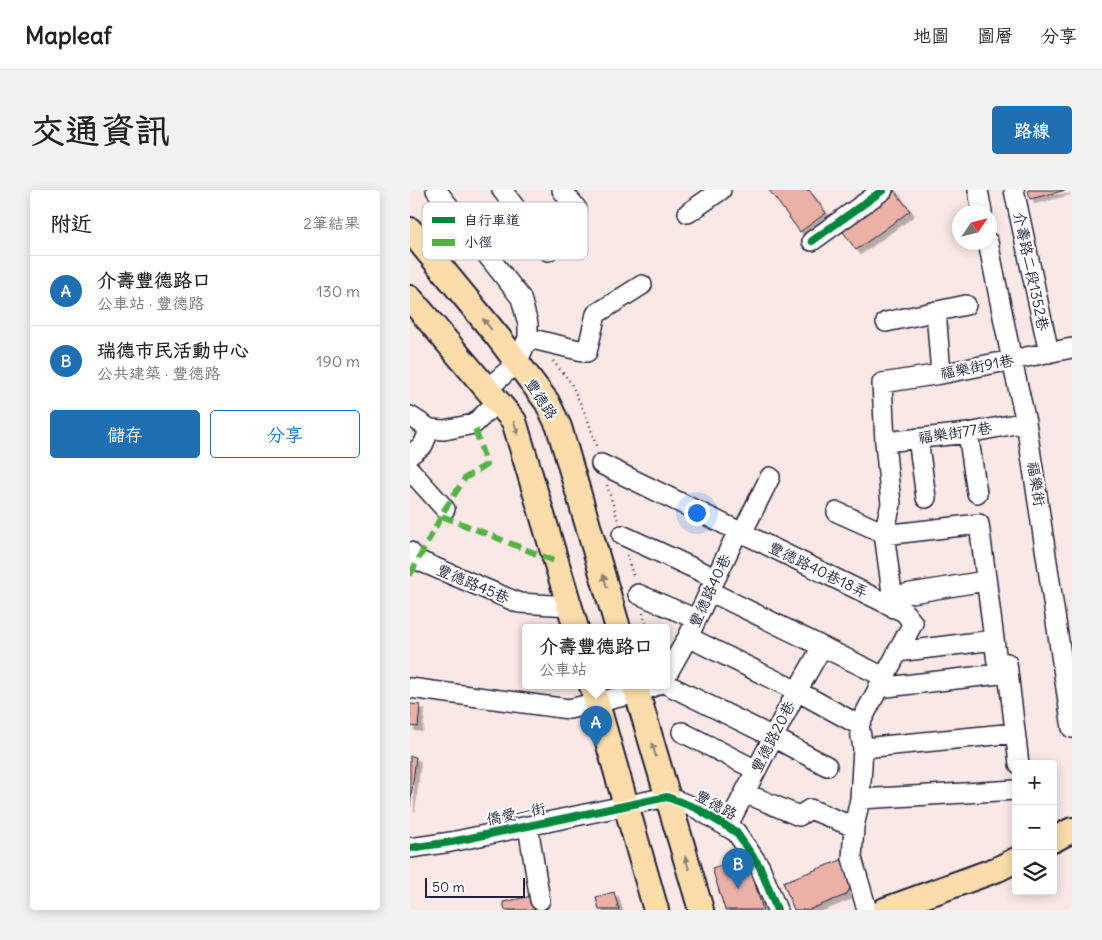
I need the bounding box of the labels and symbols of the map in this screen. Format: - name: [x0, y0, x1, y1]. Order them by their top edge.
- legend: [422, 202, 588, 260]
- north arrow: [952, 205, 997, 250]
- street label: 介壽路二段1352巷: [1010, 210, 1053, 332]
- text: 自行車道: [464, 211, 520, 229]
- text: 小徑: [464, 233, 492, 251]
- one-way arrow: [482, 318, 493, 331]
- street label: 福樂街91巷: [938, 350, 1015, 383]
- street label: 豐德路: [521, 375, 562, 423]
- street label: 福樂街77巷: [917, 418, 993, 447]
- one-way arrow: [512, 421, 520, 436]
- street label: 福樂街: [1024, 460, 1049, 508]
- your location: [684, 500, 710, 526]
- street label: 豐德路40巷18弄: [765, 537, 871, 602]
- street label: 豐德路40巷: [684, 551, 735, 630]
- street label: 豐德路45巷: [434, 560, 512, 607]
- one-way arrow: [600, 574, 608, 589]
- street label: 豐德路20巷: [746, 698, 799, 776]
- pin: A: [580, 706, 612, 747]
- one-way arrow: [650, 742, 658, 757]
- street label: 豐德路: [692, 785, 741, 824]
- street label: 僑愛一街: [485, 798, 547, 829]
- pin: B: [722, 848, 754, 889]
- one-way arrow: [683, 856, 691, 871]
- scale bar: [425, 875, 525, 898]

